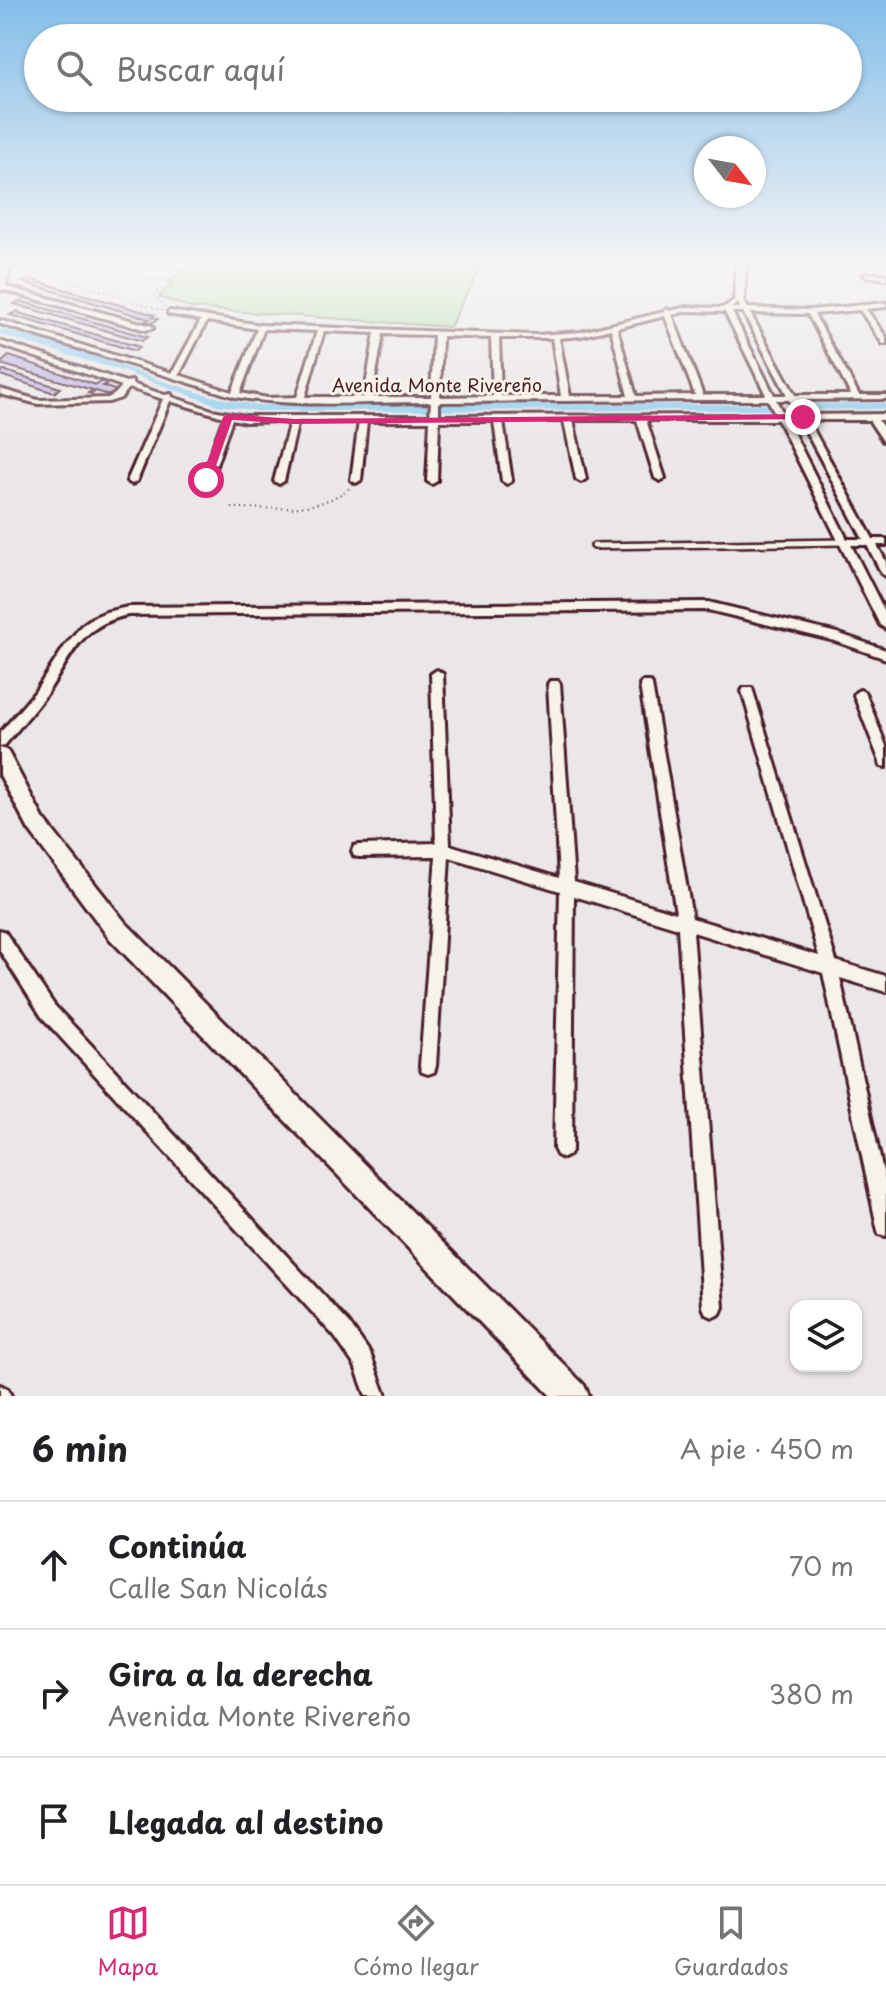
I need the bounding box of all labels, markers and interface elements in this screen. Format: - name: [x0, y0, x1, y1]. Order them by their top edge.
- search box: [24, 24, 862, 112]
- icon: search: [52, 46, 96, 90]
- text: Buscar aquí: [116, 46, 285, 91]
- north arrow: [694, 136, 766, 208]
- street label: Avenida Monte Rivereño: [332, 371, 542, 398]
- route end: [785, 399, 821, 435]
- route start: [188, 462, 224, 498]
- map controls: [790, 1300, 862, 1372]
- button: layers: [790, 1300, 862, 1372]
- text: 6 min: [32, 1422, 128, 1474]
- text: A pie · 450 m: [680, 1429, 854, 1468]
- text: Continúa: [108, 1523, 247, 1568]
- icon: ahead: [32, 1543, 76, 1587]
- text: 70 m: [789, 1546, 854, 1585]
- text: Calle San Nicolás: [108, 1568, 328, 1607]
- text: Gira a la derecha: [108, 1651, 373, 1696]
- icon: right: [32, 1671, 76, 1715]
- text: 380 m: [769, 1674, 854, 1713]
- text: Avenida Monte Rivereño: [108, 1696, 411, 1735]
- icon: arrive: [32, 1799, 76, 1843]
- text: Llegada al destino: [108, 1799, 383, 1844]
- tab: Mapa: [98, 1901, 158, 1982]
- tab: Cómo llegar: [353, 1901, 479, 1982]
- tab: Guardados: [674, 1901, 788, 1982]

